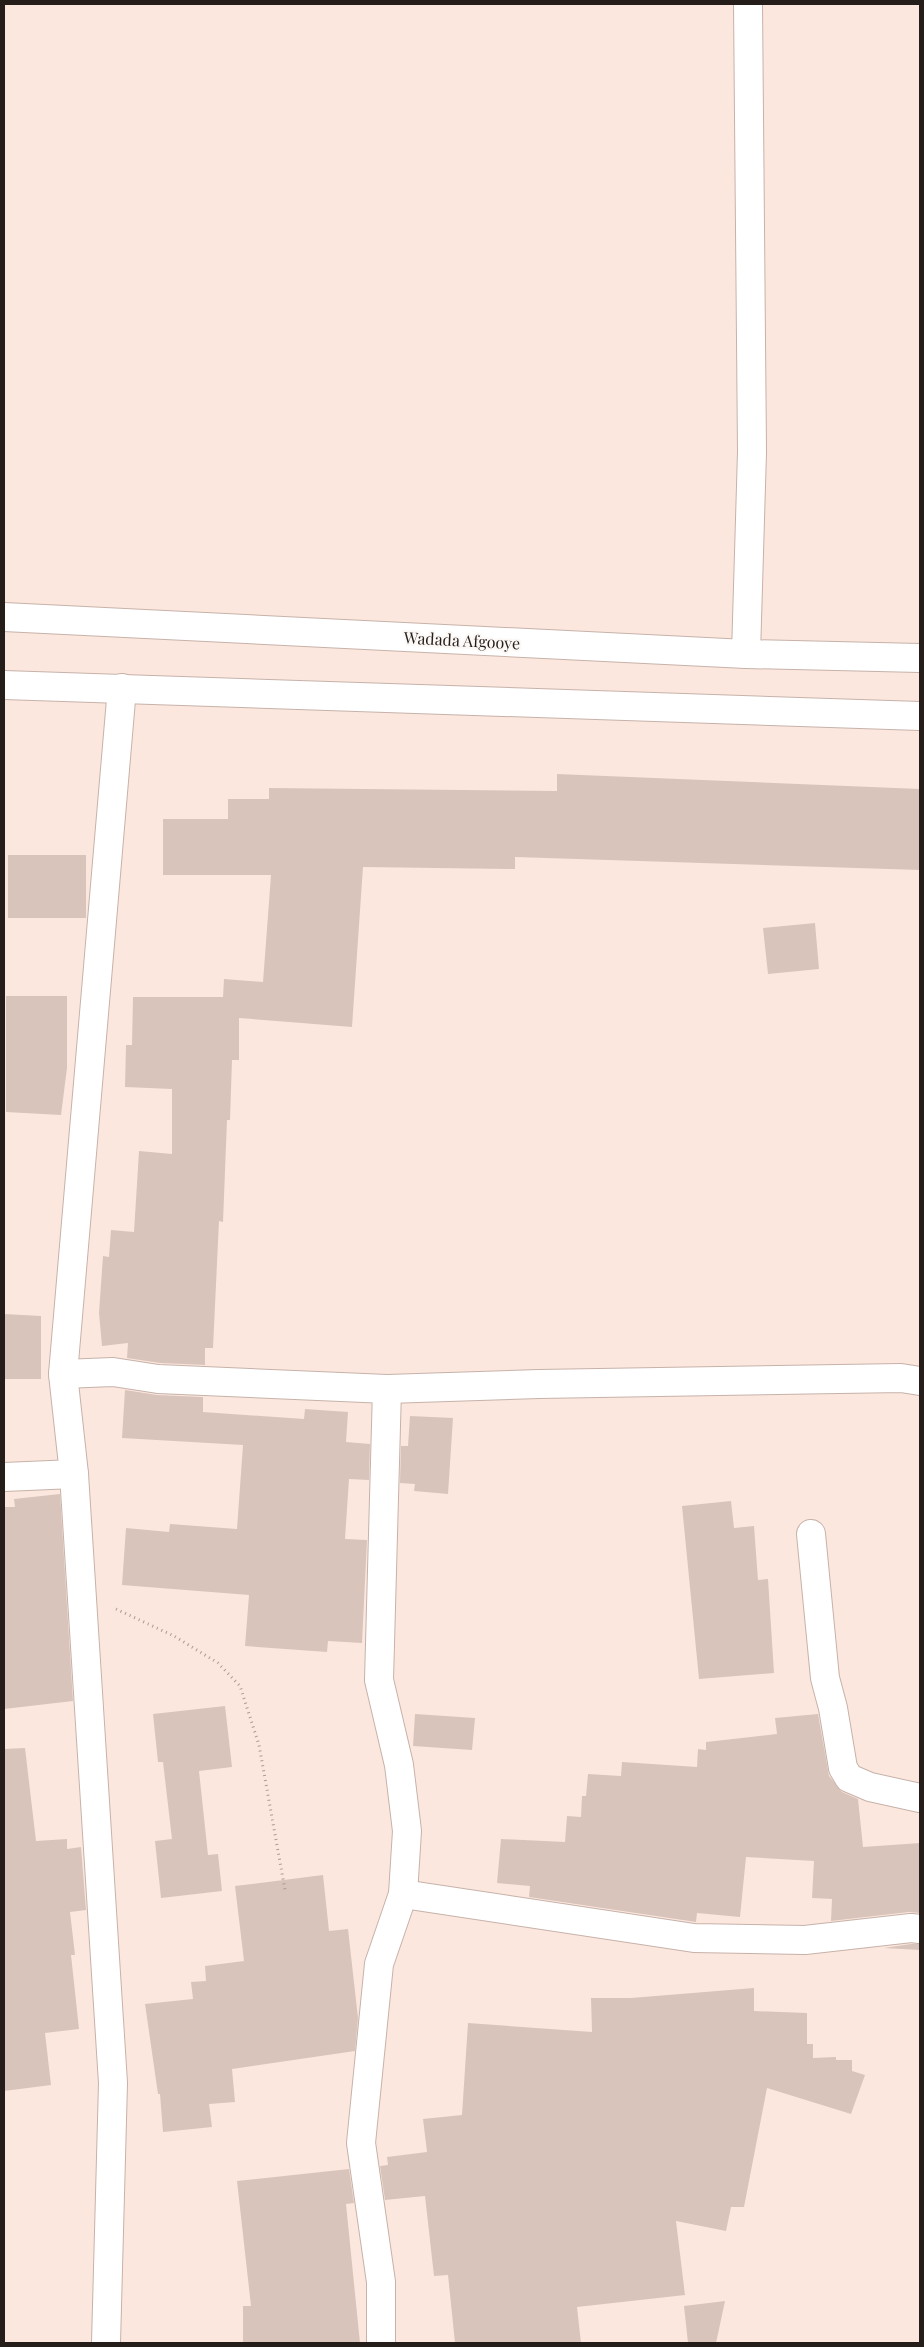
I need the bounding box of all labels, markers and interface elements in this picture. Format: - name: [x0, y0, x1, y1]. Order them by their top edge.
- street label: Wadada Afgooye: [402, 626, 521, 654]

